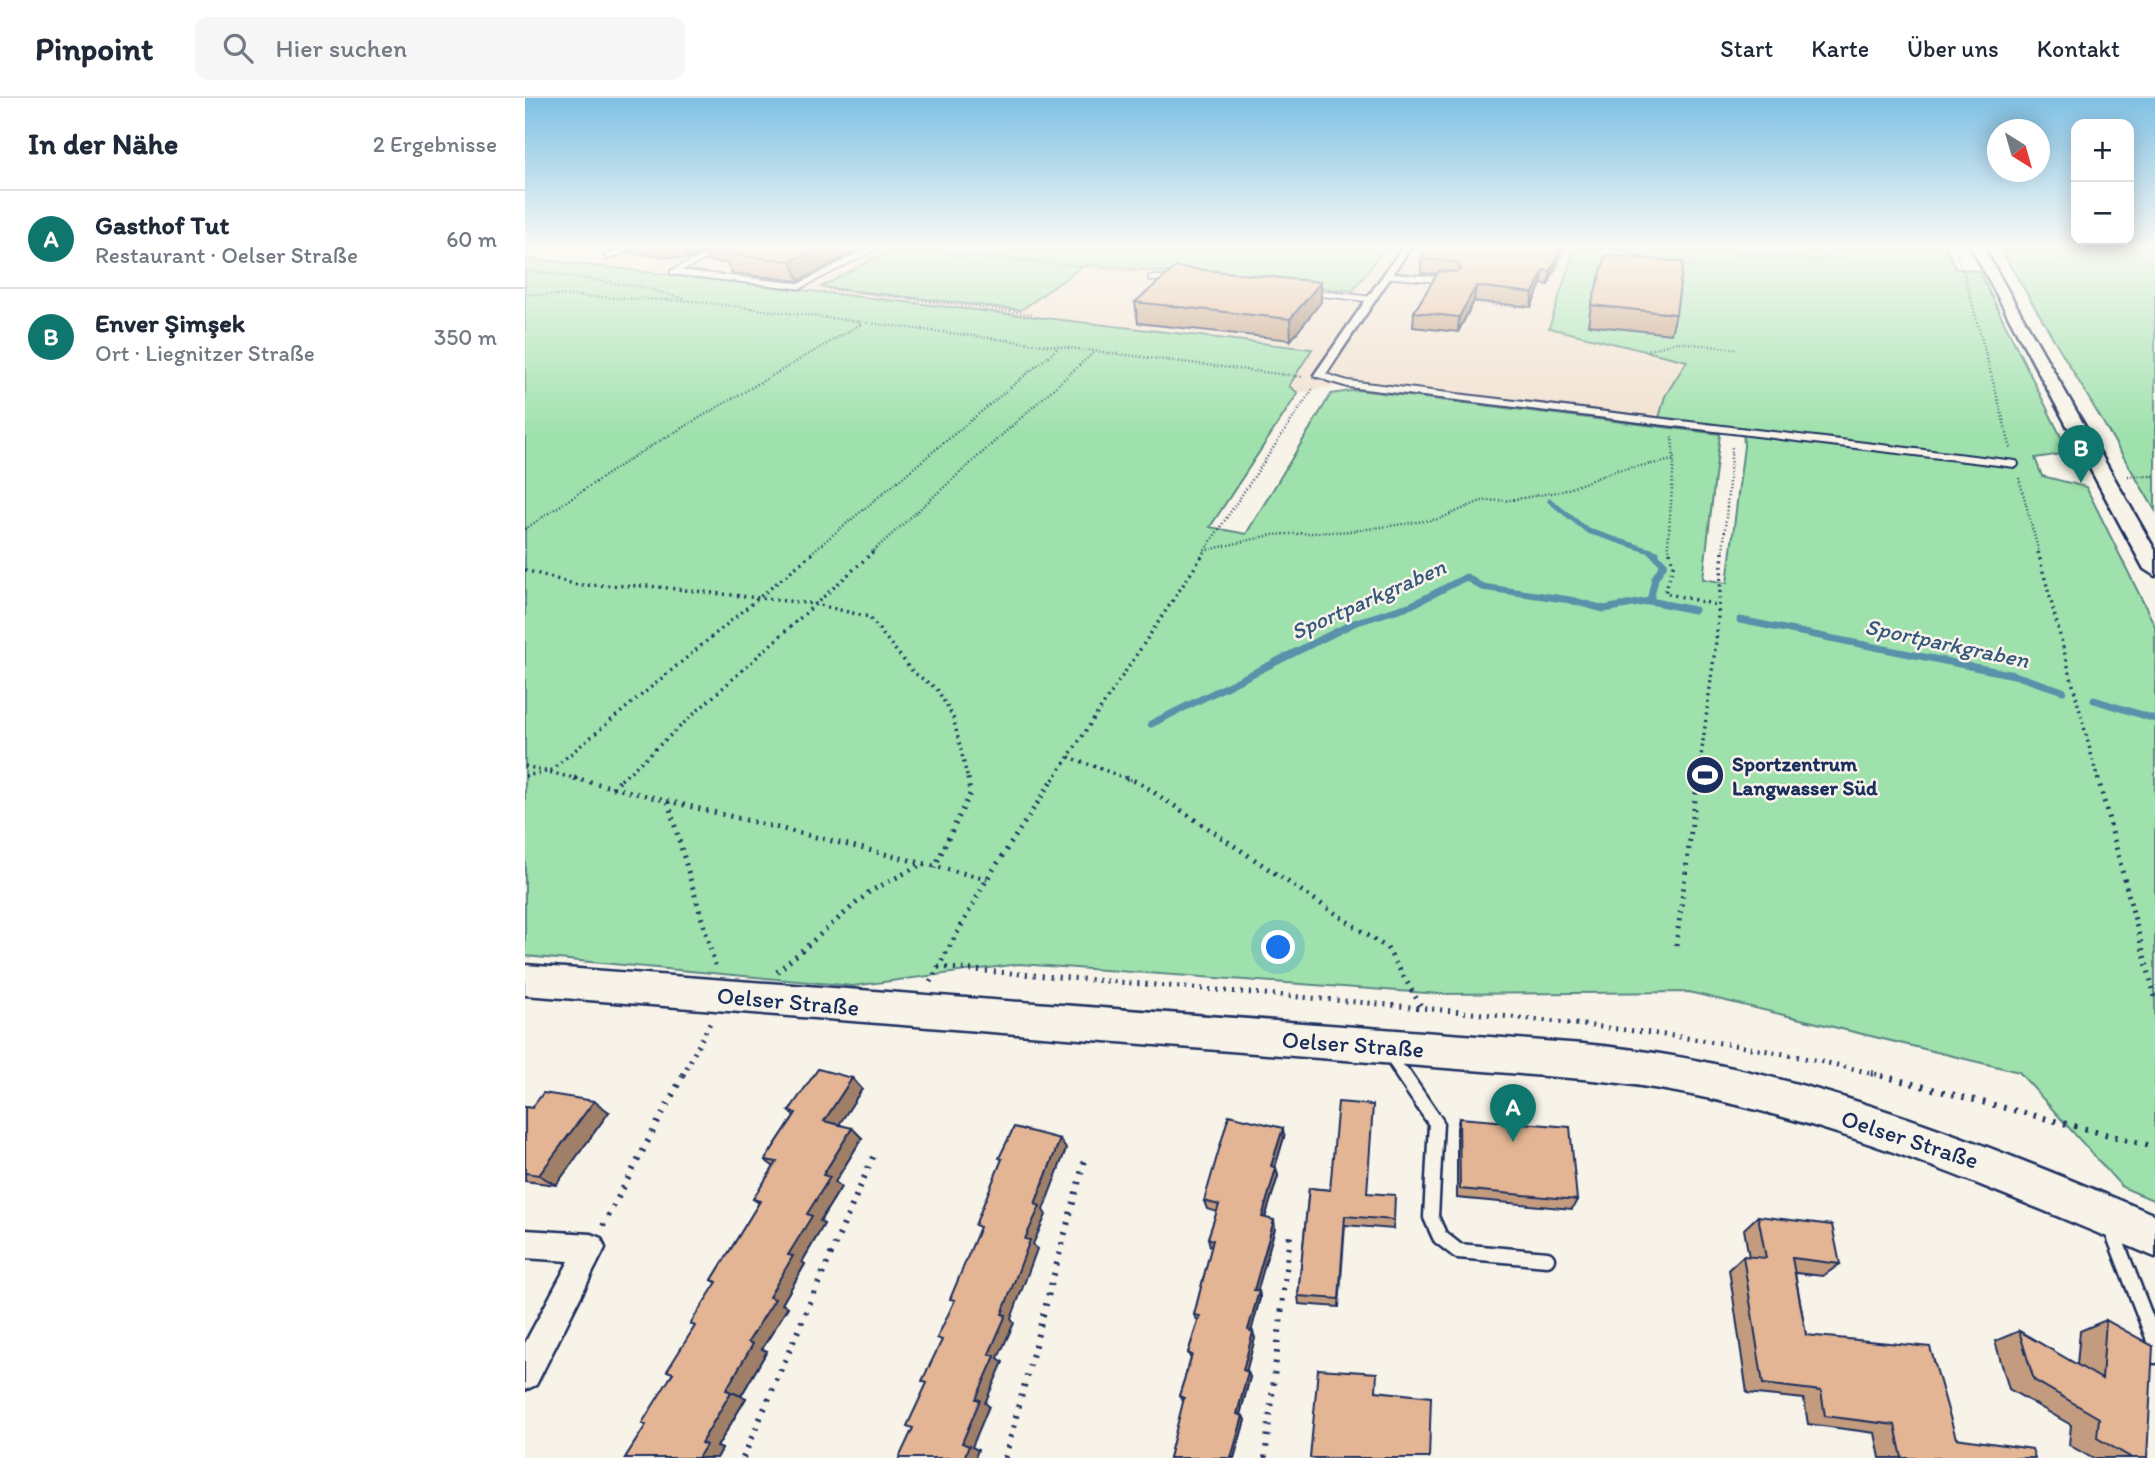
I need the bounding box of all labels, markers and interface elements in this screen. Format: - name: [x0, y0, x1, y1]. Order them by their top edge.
- search box: [195, 17, 685, 80]
- text: Pinpoint: [35, 29, 153, 68]
- icon: search: [219, 29, 257, 67]
- text: Hier suchen: [275, 32, 407, 64]
- text: Start: [1720, 34, 1773, 63]
- text: Karte: [1811, 34, 1869, 63]
- text: Über uns: [1907, 34, 1999, 63]
- text: Kontakt: [2037, 34, 2120, 63]
- north arrow: [1987, 119, 2050, 182]
- map controls: [2071, 119, 2134, 245]
- button: +: [2071, 119, 2134, 182]
- text: In der Nähe: [28, 125, 178, 162]
- text: 2 Ergebnisse: [373, 130, 497, 158]
- button: −: [2071, 182, 2134, 245]
- text: Gasthof Tut: [95, 209, 229, 241]
- text: A: [44, 225, 58, 253]
- text: 60 m: [446, 225, 497, 253]
- text: Restaurant · Oelser Straße: [95, 241, 358, 269]
- text: Enver Şimşek: [95, 307, 245, 339]
- text: B: [44, 323, 58, 351]
- text: 350 m: [434, 323, 497, 351]
- text: Ort · Liegnitzer Straße: [95, 339, 315, 367]
- pin: B: [2058, 425, 2104, 483]
- water label: Sportparkgraben: [1286, 552, 1450, 646]
- water label: Sportparkgraben: [1863, 612, 2031, 674]
- place label: Sportzentrum Langwasser Süd: [1732, 751, 1878, 801]
- sports icon: Sportzentrum Langwasser Süd: [1684, 754, 1726, 796]
- your location: [1261, 930, 1295, 964]
- street label: Oelser Straße: [716, 980, 860, 1022]
- street label: Oelser Straße: [1281, 1025, 1425, 1063]
- pin: A: [1490, 1084, 1536, 1142]
- street label: Oelser Straße: [1838, 1103, 1982, 1175]

